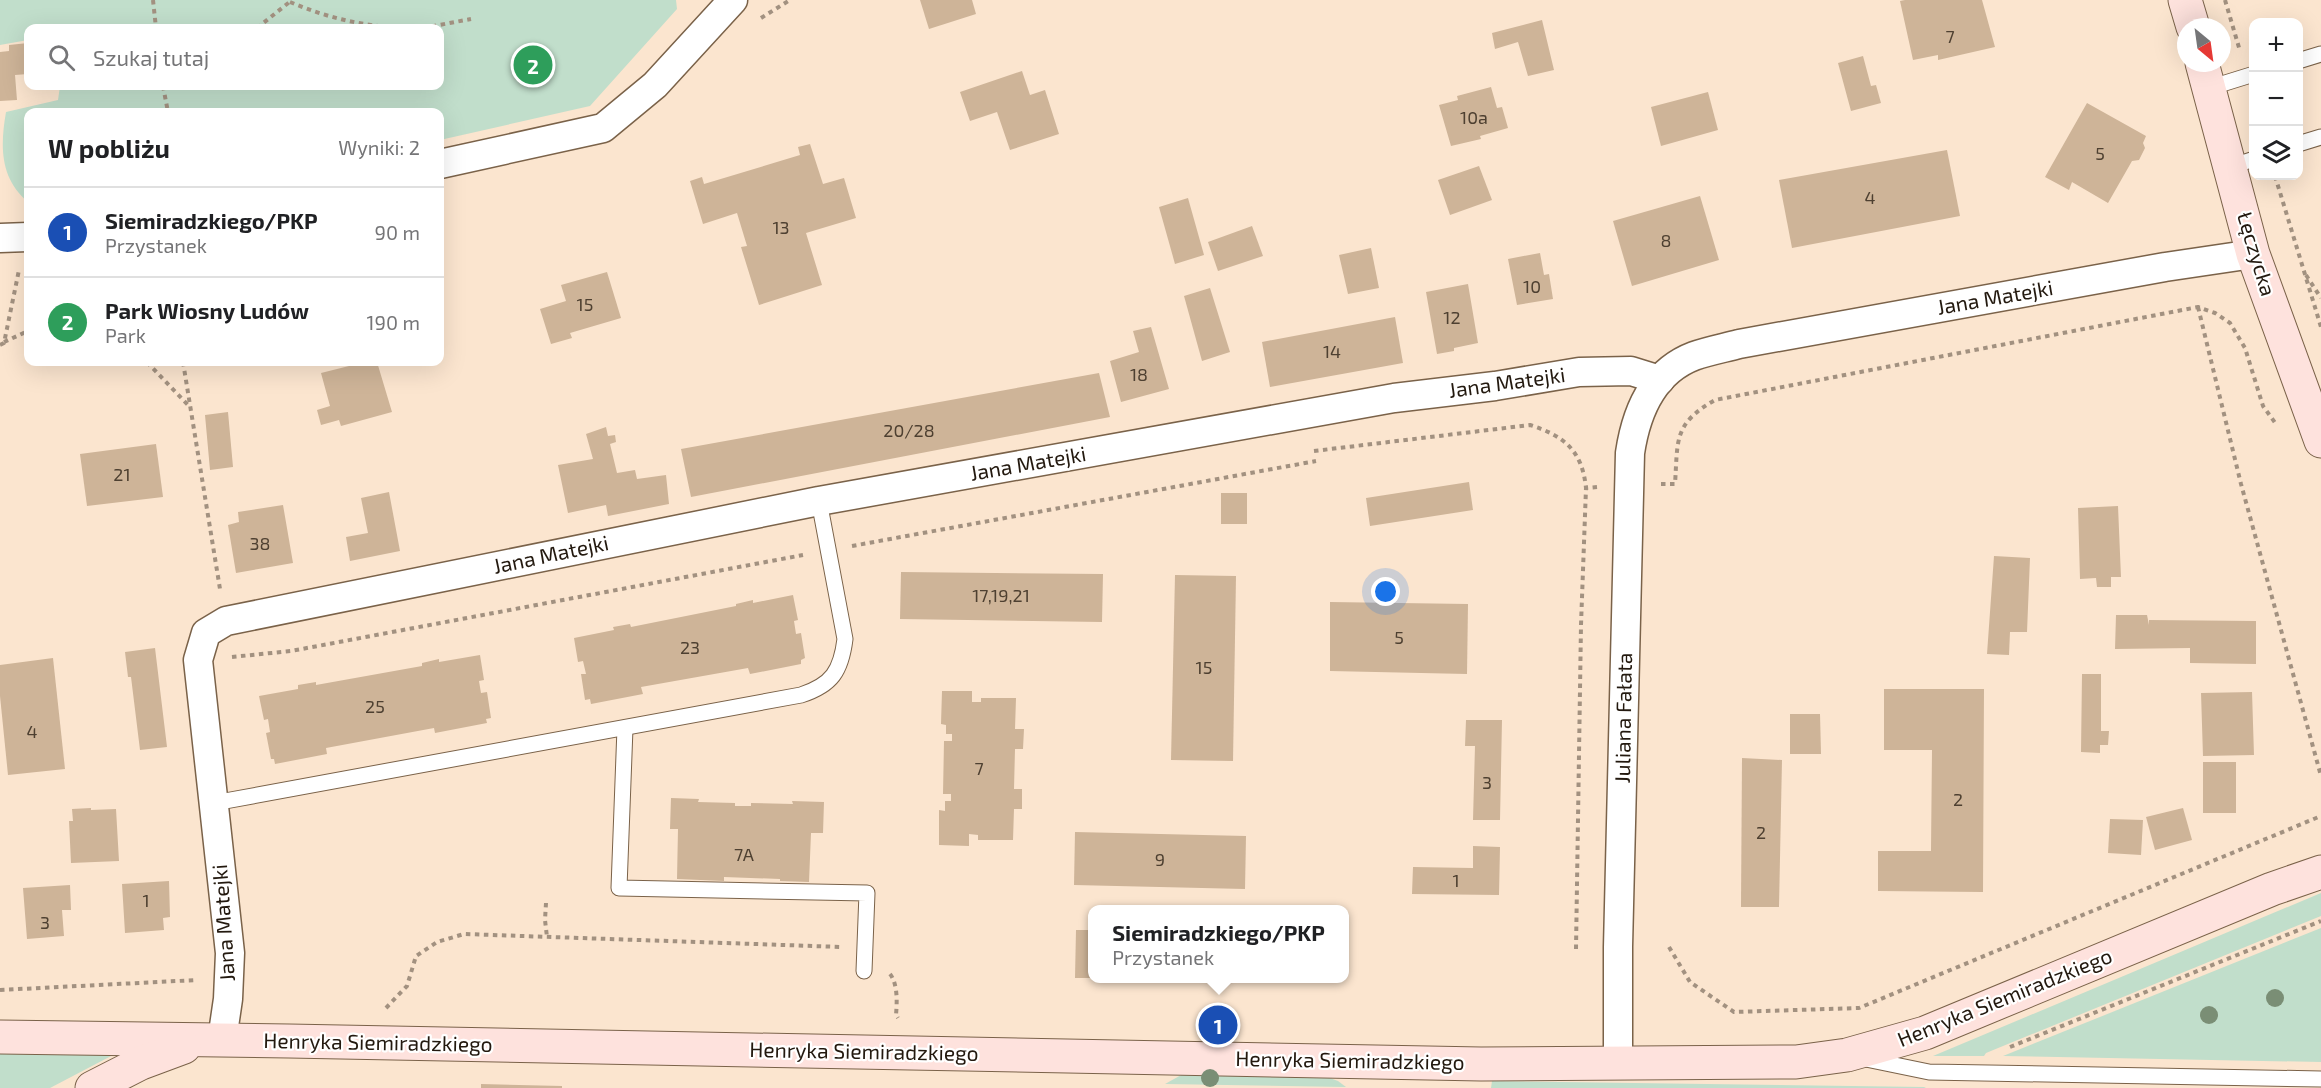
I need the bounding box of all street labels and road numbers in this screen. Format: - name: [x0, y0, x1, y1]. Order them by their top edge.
- street label: Łęczycka: [2233, 208, 2282, 299]
- street label: Jana Matejki: [1935, 274, 2055, 320]
- street label: Jana Matejki: [1447, 361, 1567, 403]
- street label: Jana Matejki: [968, 440, 1088, 486]
- street label: Jana Matejki: [491, 529, 611, 579]
- street label: Juliana Fałata: [1609, 652, 1636, 784]
- street label: Jana Matejki: [206, 864, 240, 983]
- street label: Henryka Siemiradzkiego: [1893, 942, 2115, 1051]
- street label: Henryka Siemiradzkiego: [263, 1027, 493, 1056]
- street label: Henryka Siemiradzkiego: [749, 1036, 979, 1065]
- street label: Henryka Siemiradzkiego: [1235, 1045, 1465, 1074]

